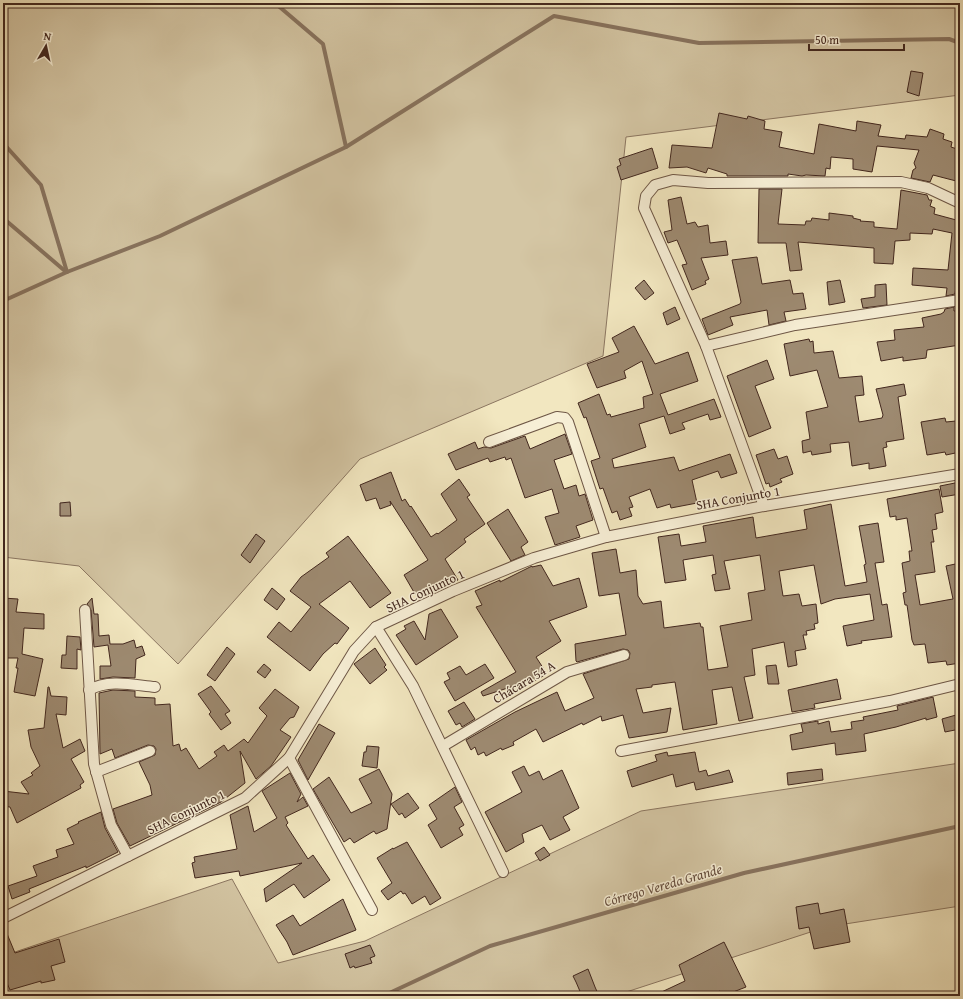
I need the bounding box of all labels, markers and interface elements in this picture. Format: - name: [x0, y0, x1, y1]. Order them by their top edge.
- north arrow: [26, 26, 66, 66]
- scale bar: [809, 26, 904, 52]
- text: N: [43, 28, 53, 45]
- text: 50 m: [815, 31, 839, 48]
- street label: SHA Conjunto 1: [695, 481, 781, 515]
- street label: SHA Conjunto 1: [383, 564, 467, 618]
- street label: Chácara 54 A: [489, 656, 559, 708]
- street label: SHA Conjunto 1: [144, 785, 228, 839]
- water label: Córrego Vereda Grande: [602, 858, 725, 911]

